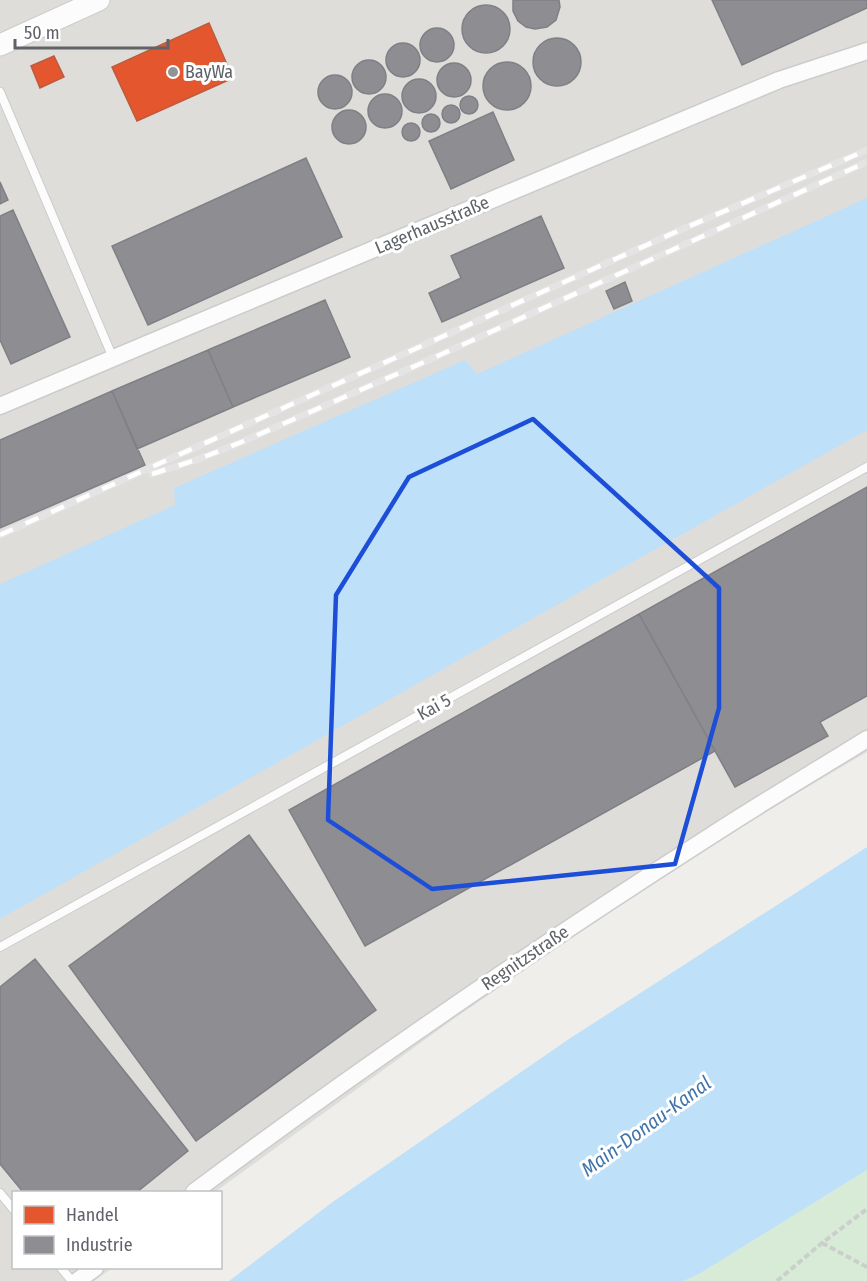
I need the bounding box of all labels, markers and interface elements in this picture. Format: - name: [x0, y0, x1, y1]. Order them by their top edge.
- scale bar: [15, 12, 168, 50]
- text: 50 m: [24, 22, 60, 44]
- place label: BayWa: [185, 61, 233, 83]
- marker: BayWa: [166, 65, 180, 79]
- street label: Lagerhausstraße: [372, 191, 492, 259]
- street label: Kai 5: [413, 689, 455, 725]
- street label: Regnitzstraße: [477, 921, 573, 995]
- water label: Main-Donau-Kanal: [576, 1071, 716, 1181]
- legend: [12, 1191, 222, 1269]
- text: Handel: [66, 1204, 119, 1226]
- text: Industrie: [66, 1234, 133, 1256]

